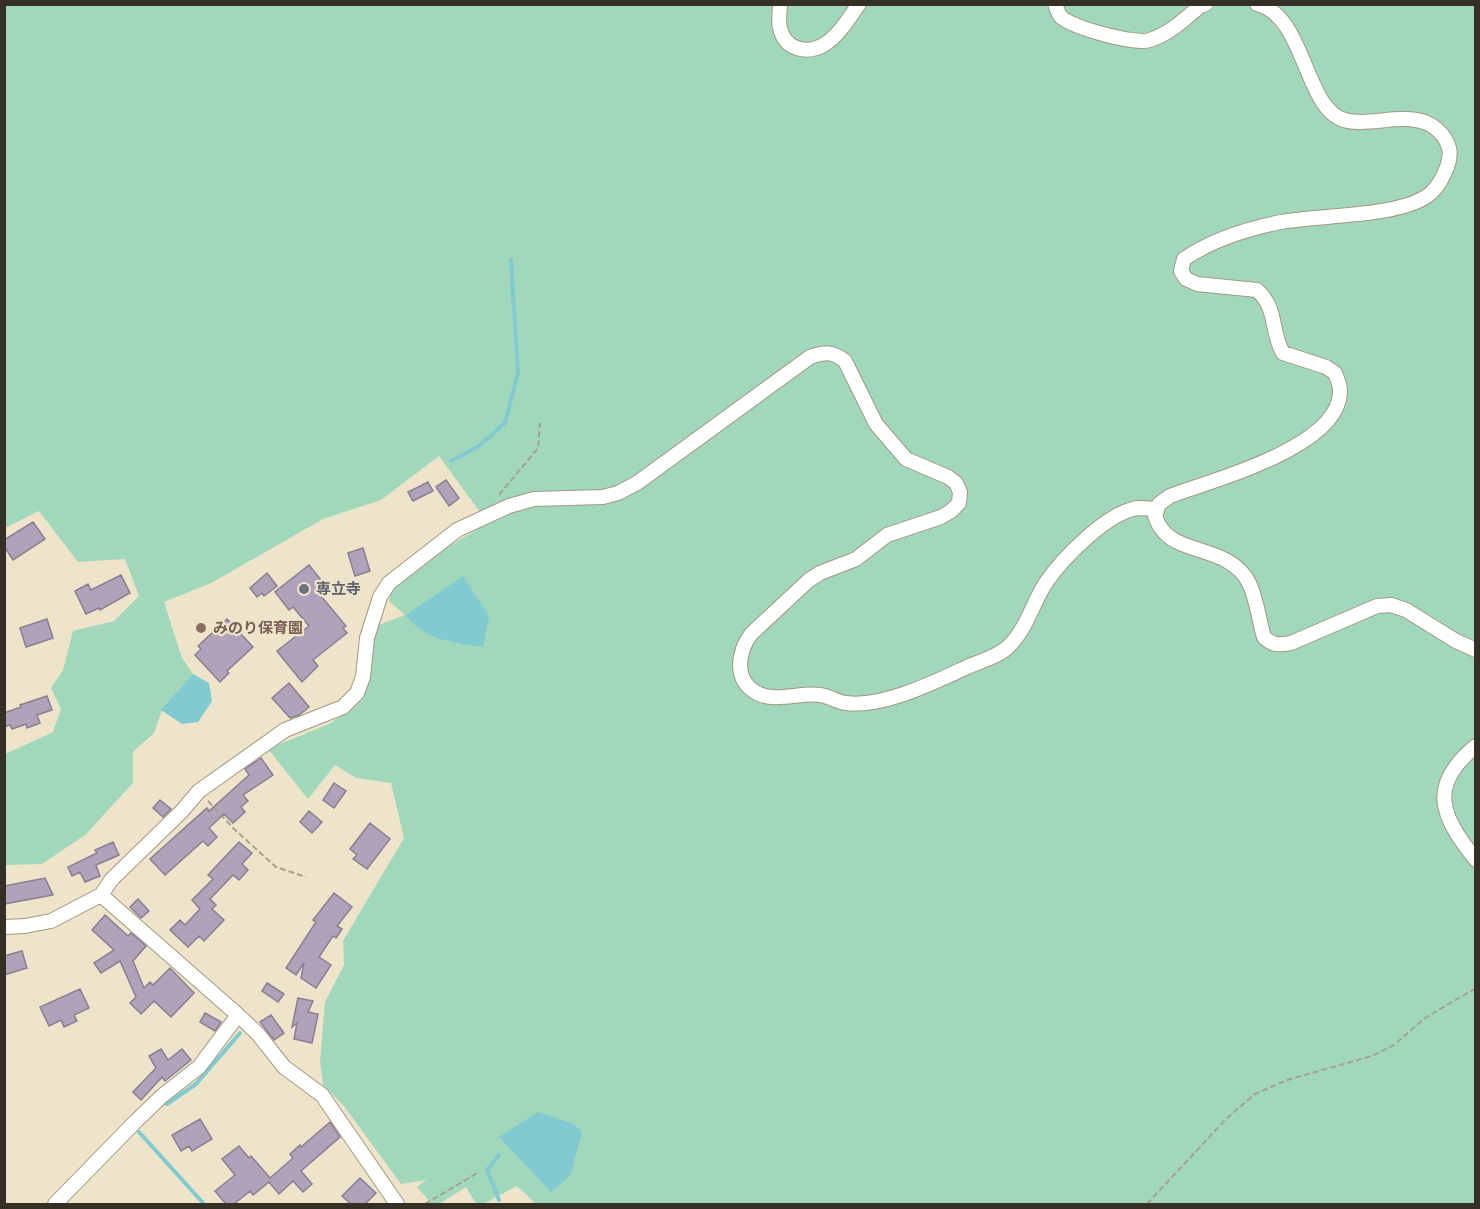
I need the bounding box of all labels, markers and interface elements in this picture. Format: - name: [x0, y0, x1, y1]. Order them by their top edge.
- place label: 専立寺: [316, 578, 361, 599]
- marker: 専立寺: [297, 582, 311, 596]
- place label: みのり保育園: [213, 617, 303, 638]
- marker: みのり保育園: [194, 621, 208, 635]

